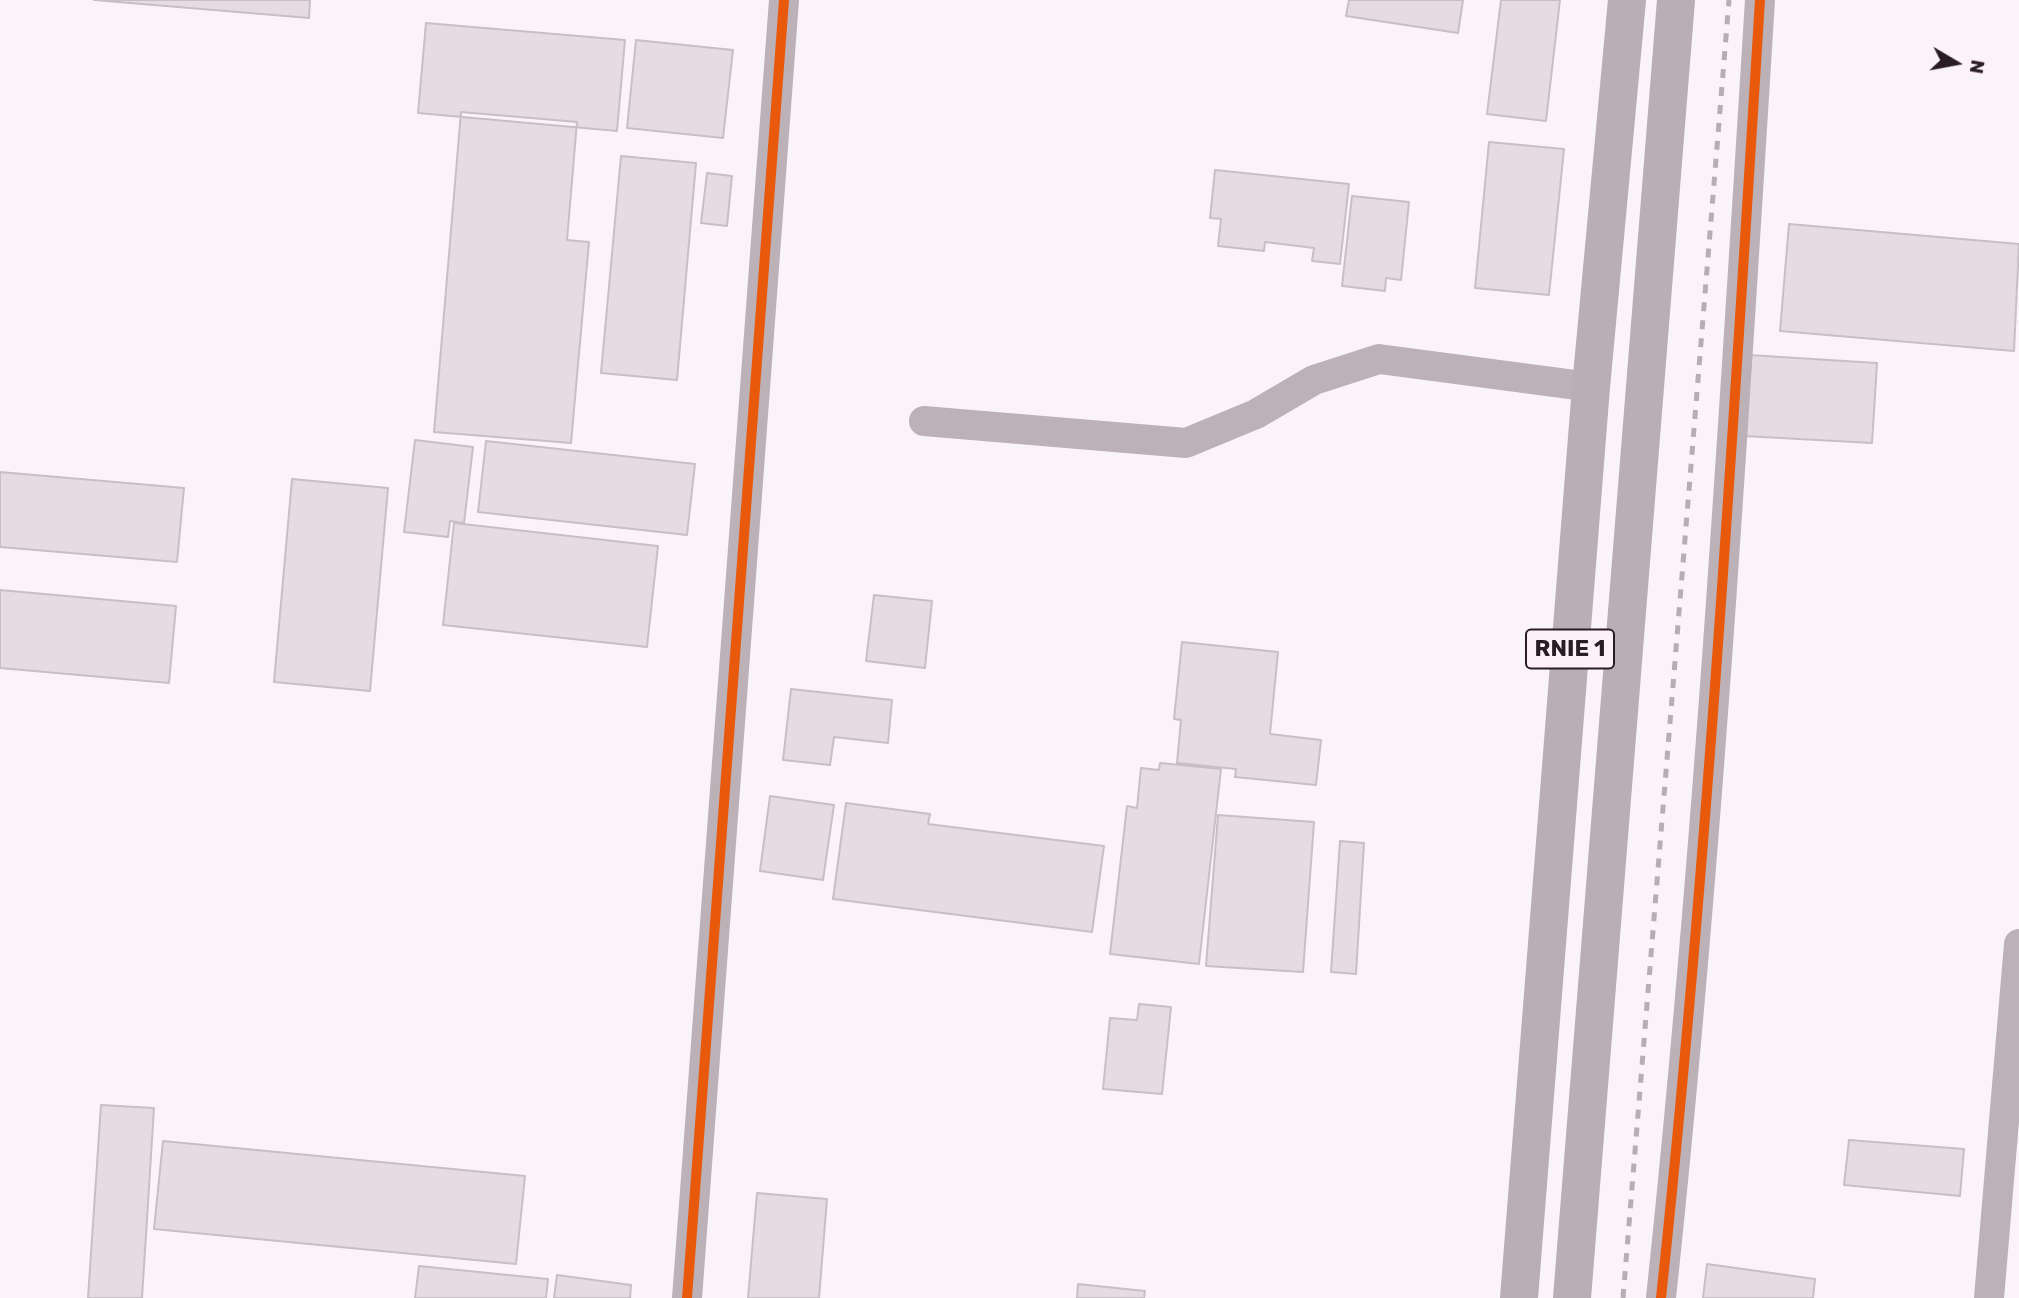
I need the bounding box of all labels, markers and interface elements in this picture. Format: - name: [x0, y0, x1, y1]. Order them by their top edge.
- north arrow: [1921, 28, 1991, 98]
- text: N: [1965, 58, 1990, 75]
- road number: RNIE 1: [1526, 629, 1614, 668]

